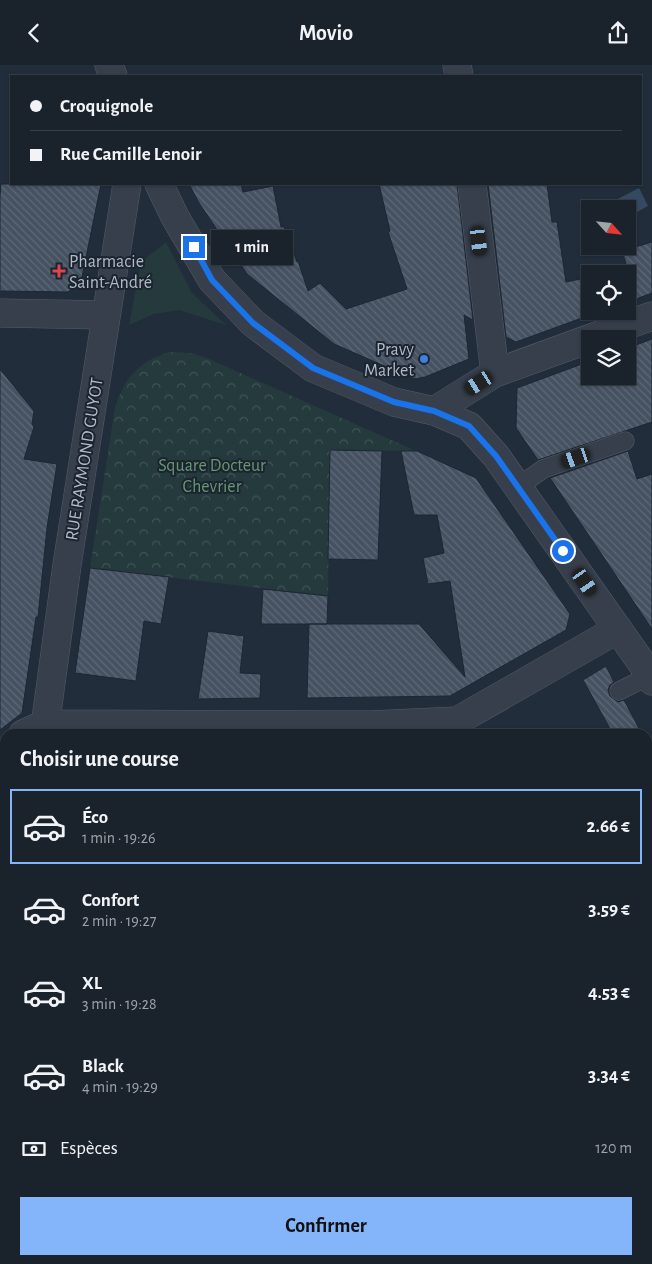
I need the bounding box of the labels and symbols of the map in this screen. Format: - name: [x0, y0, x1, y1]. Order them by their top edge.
- north arrow: [581, 200, 636, 255]
- car: [469, 225, 488, 257]
- callout: 1 min: [212, 229, 294, 265]
- route end: [183, 236, 205, 258]
- place label: Pharmacie Saint-André: [69, 253, 152, 292]
- marker: Pharmacie Saint-André: [53, 265, 65, 277]
- place label: Pravy Market: [364, 341, 414, 380]
- marker: Pravy Market: [418, 353, 430, 365]
- car: [462, 369, 495, 397]
- street label: RUE RAYMOND GUYOT: [63, 376, 107, 542]
- car: [559, 446, 592, 470]
- park label: Square Docteur Chevrier: [158, 457, 266, 496]
- route start: [552, 540, 574, 562]
- car: [570, 565, 599, 599]

